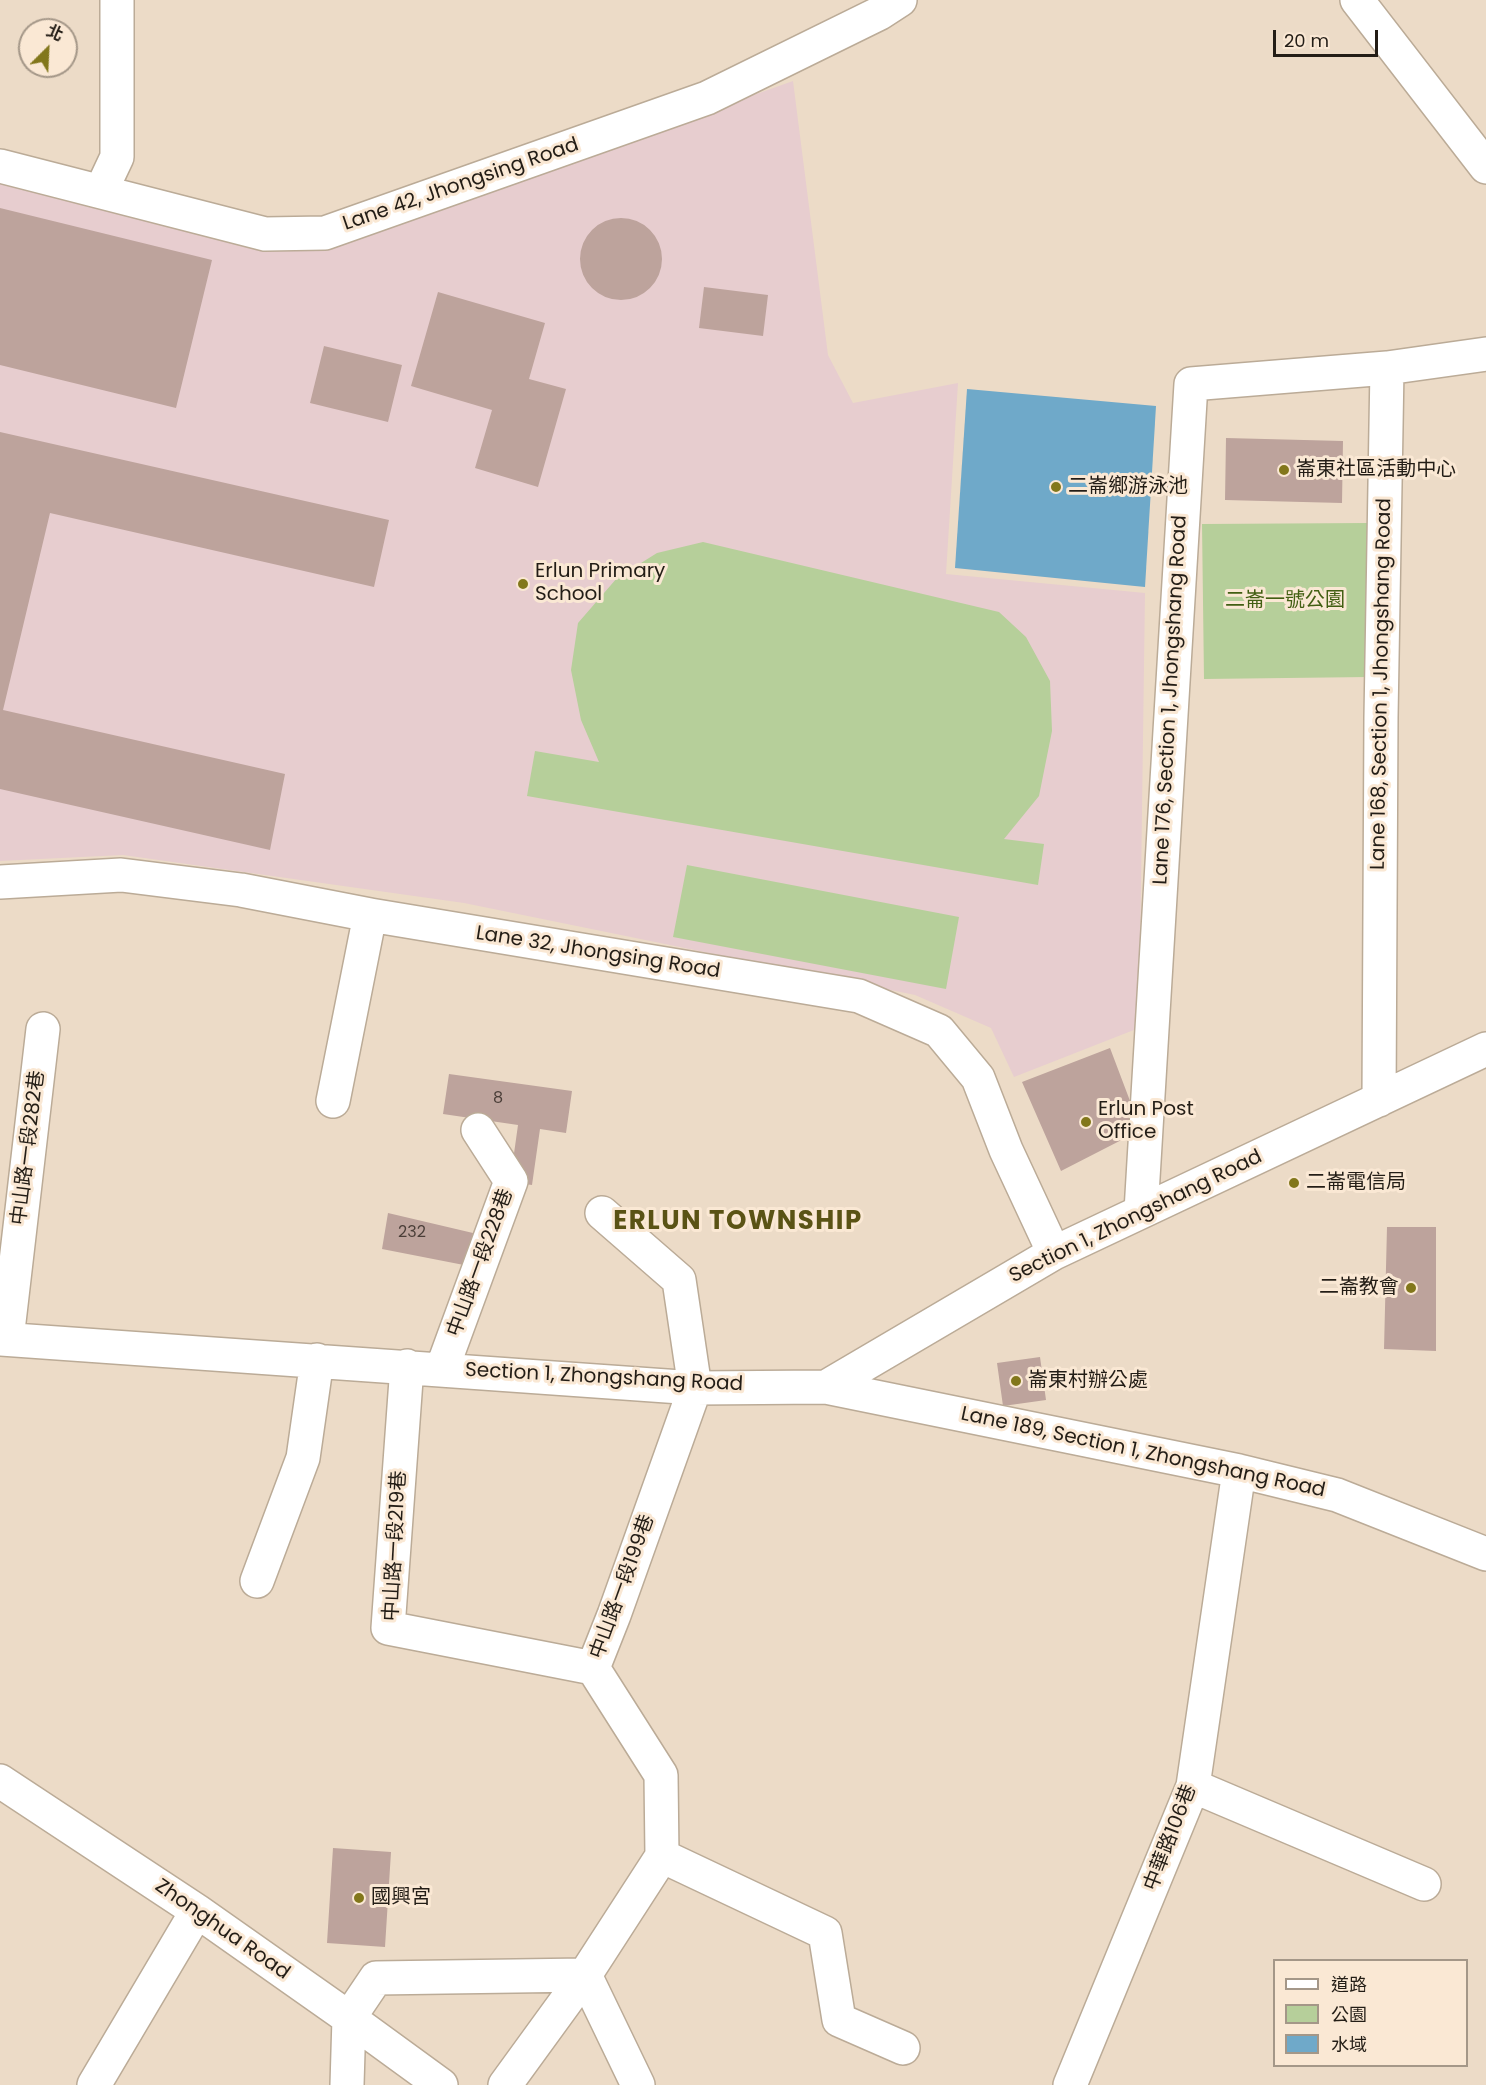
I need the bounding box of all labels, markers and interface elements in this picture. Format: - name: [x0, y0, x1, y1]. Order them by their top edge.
- north arrow: [18, 18, 78, 78]
- scale bar: [1276, 18, 1381, 56]
- text: 北: [43, 19, 67, 47]
- text: 20 m: [1284, 28, 1329, 53]
- street label: Lane 42, Jhongsing Road: [340, 133, 582, 237]
- place label: 崙東社區活動中心: [1296, 458, 1456, 482]
- marker: 崙東社區活動中心: [1277, 463, 1291, 477]
- place label: 二崙鄉游泳池: [1068, 475, 1188, 499]
- marker: 二崙鄉游泳池: [1049, 480, 1063, 494]
- street label: Lane 168, Section 1, Jhongshang Road: [1367, 498, 1397, 870]
- street label: Lane 176, Section 1, Jhongshang Road: [1149, 515, 1193, 885]
- place label: Erlun Primary School: [535, 560, 665, 607]
- marker: Erlun Primary School: [516, 577, 530, 591]
- park label: 二崙一號公園: [1225, 589, 1345, 613]
- street label: Lane 32, Jhongsing Road: [474, 922, 722, 984]
- street label: 中山路一段282巷: [8, 1069, 50, 1227]
- house number: 8: [493, 1089, 503, 1109]
- place label: Erlun Post Office: [1098, 1098, 1194, 1145]
- marker: Erlun Post Office: [1079, 1115, 1093, 1129]
- street label: Section 1, Zhongshang Road: [1006, 1145, 1266, 1289]
- place label: 二崙電信局: [1306, 1171, 1406, 1195]
- marker: 二崙電信局: [1287, 1176, 1301, 1190]
- street label: 中山路一段228巷: [443, 1186, 519, 1340]
- district label: ERLUN TOWNSHIP: [613, 1206, 863, 1238]
- house number: 232: [398, 1223, 426, 1243]
- place label: 二崙教會: [1319, 1276, 1399, 1300]
- marker: 二崙教會: [1404, 1281, 1418, 1295]
- street label: Section 1, Zhongshang Road: [464, 1359, 744, 1397]
- place label: 崙東村辦公處: [1028, 1369, 1148, 1393]
- marker: 崙東村辦公處: [1009, 1374, 1023, 1388]
- street label: Lane 189, Section 1, Zhongshang Road: [959, 1403, 1327, 1503]
- street label: 中山路一段219巷: [380, 1470, 412, 1622]
- street label: 中山路一段199巷: [586, 1512, 660, 1662]
- street label: 中華路106巷: [1140, 1782, 1202, 1894]
- street label: Zhonghua Road: [150, 1875, 294, 1985]
- place label: 國興宮: [371, 1886, 431, 1910]
- marker: 國興宮: [352, 1891, 366, 1905]
- legend: [1273, 1959, 1468, 2067]
- text: 道路: [1331, 1972, 1367, 1997]
- text: 公園: [1331, 2002, 1367, 2027]
- text: 水域: [1331, 2032, 1367, 2057]

